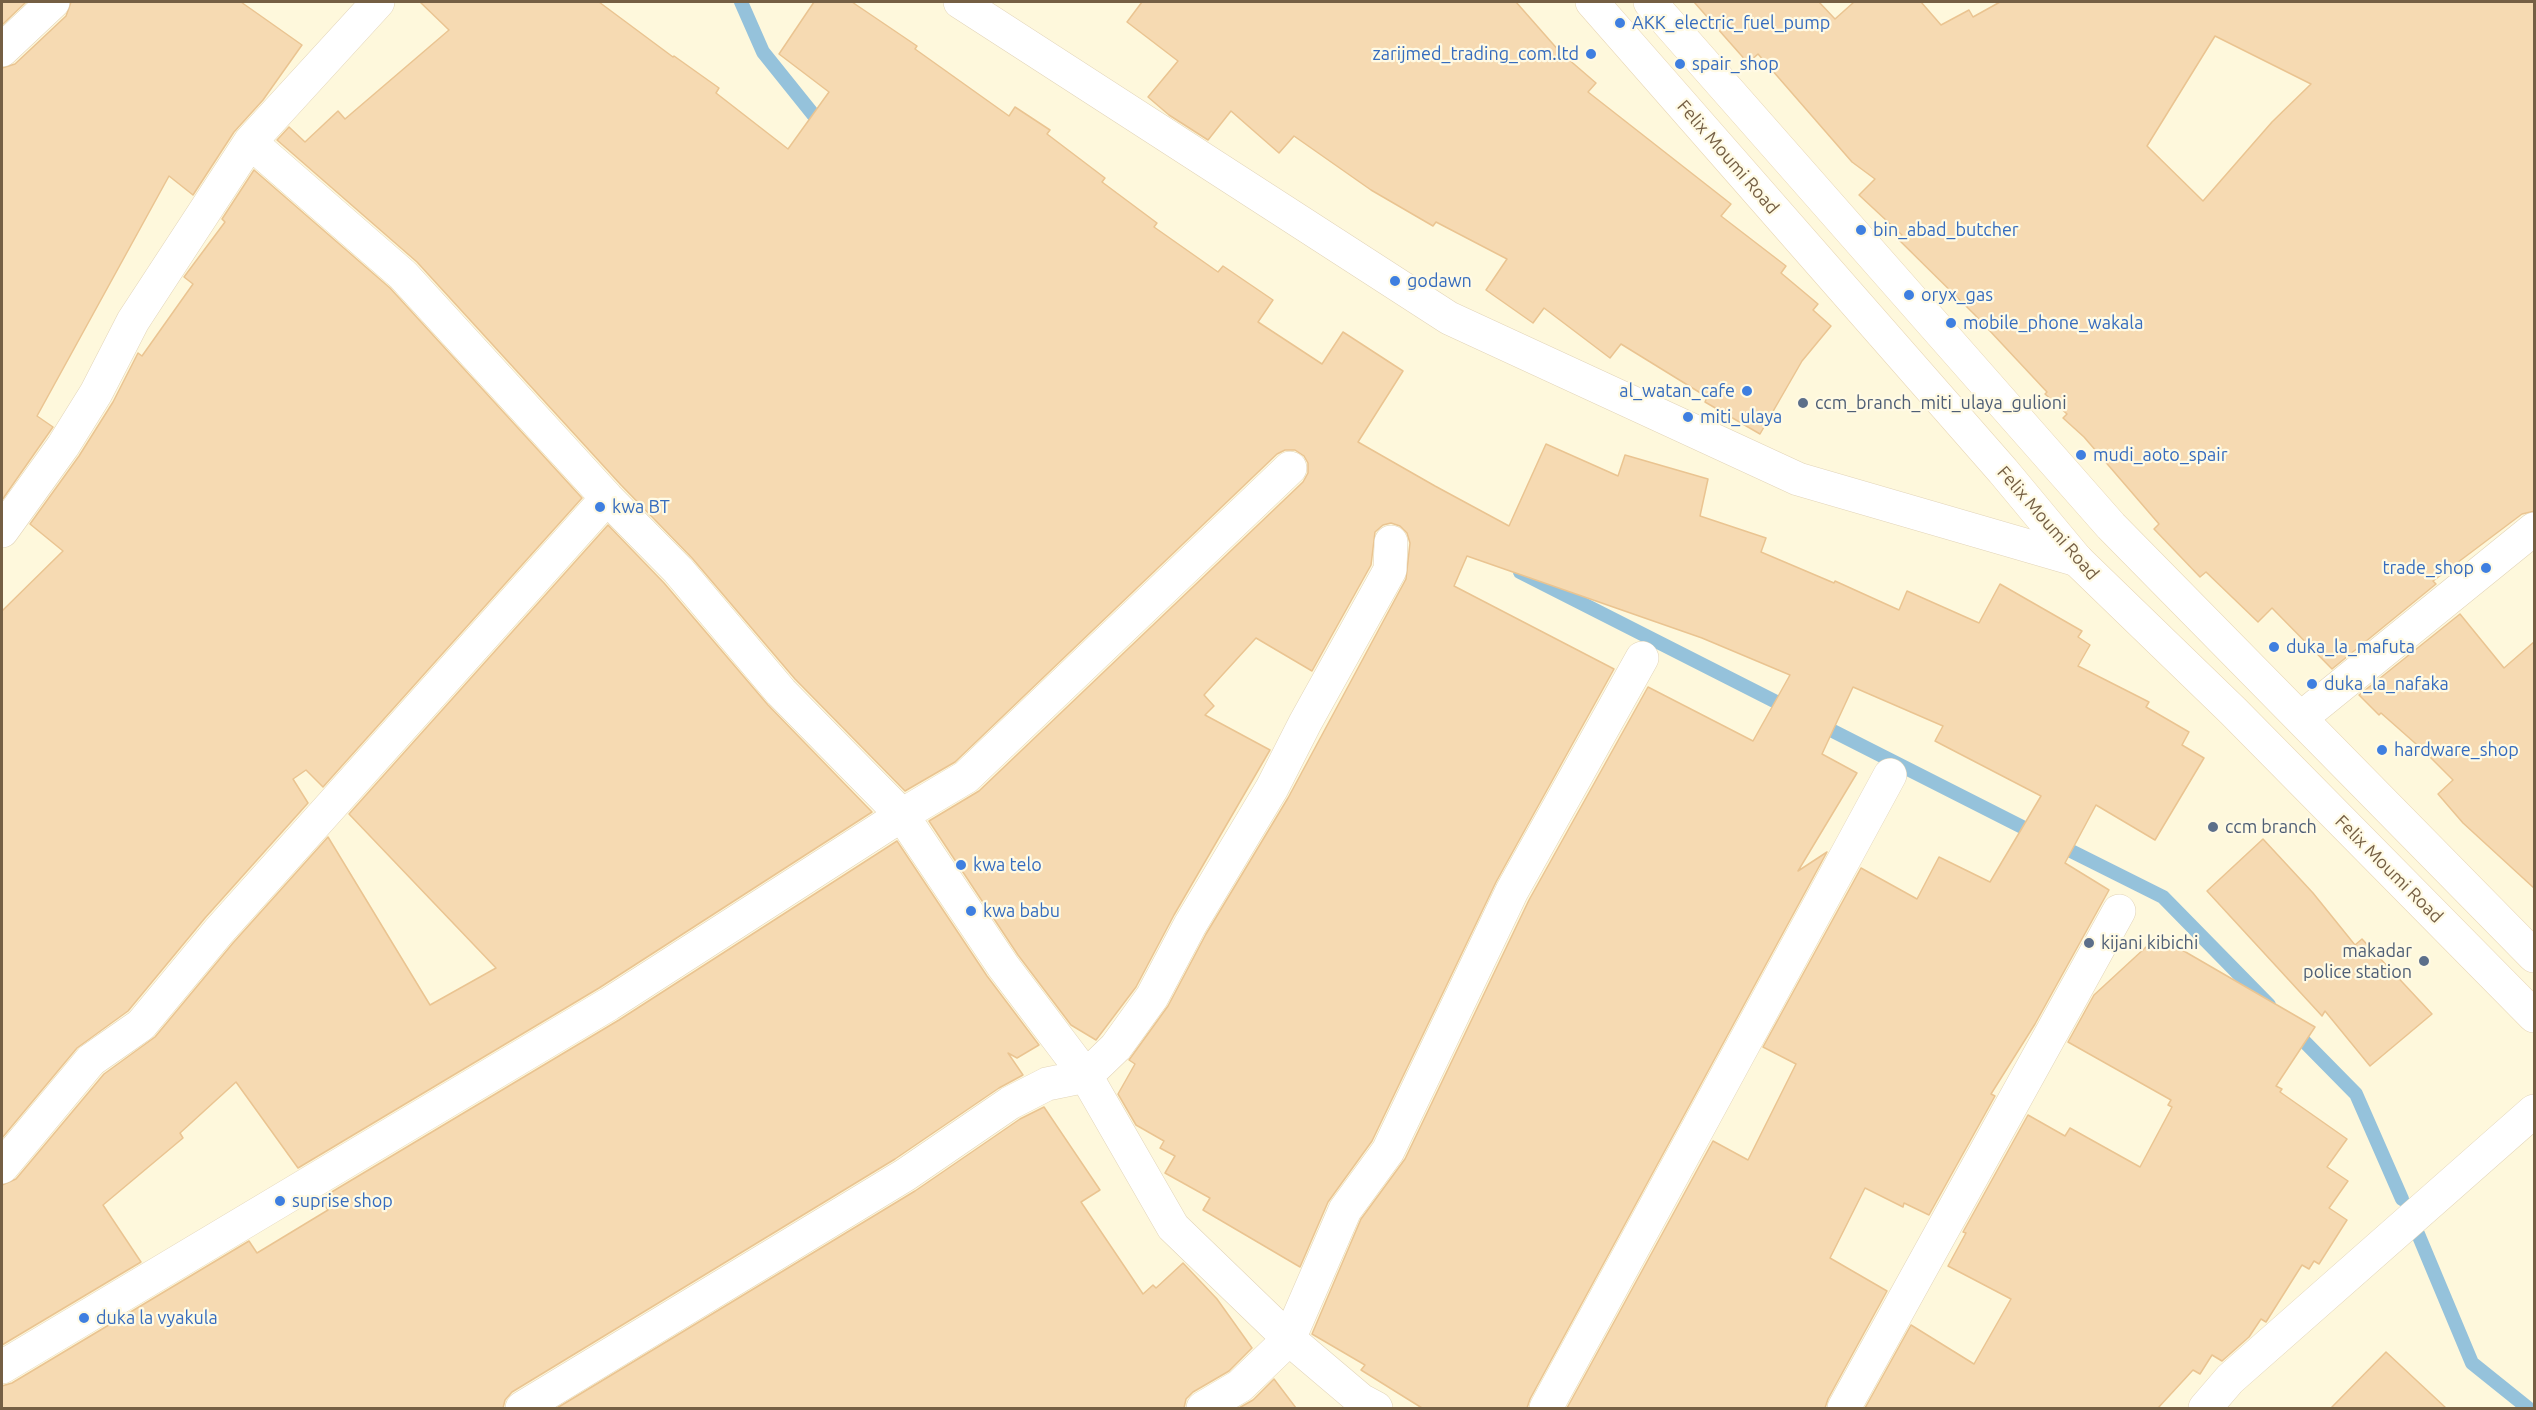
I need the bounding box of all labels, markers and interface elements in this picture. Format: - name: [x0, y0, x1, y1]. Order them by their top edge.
- place label: AKK_electric_fuel_pump: [1632, 12, 1830, 34]
- marker: AKK_electric_fuel_pump: [1613, 16, 1627, 30]
- place label: zarijmed_trading_com.ltd: [1373, 43, 1579, 65]
- marker: zarijmed_trading_com.ltd: [1584, 47, 1598, 61]
- place label: spair_shop: [1692, 53, 1779, 75]
- marker: spair_shop: [1673, 57, 1687, 71]
- street label: Felix Moumi Road: [1673, 96, 1783, 218]
- place label: bin_abad_butcher: [1873, 219, 2019, 241]
- marker: bin_abad_butcher: [1854, 223, 1868, 237]
- place label: godawn: [1407, 270, 1472, 292]
- marker: godawn: [1388, 274, 1402, 288]
- place label: oryx_gas: [1921, 284, 1993, 306]
- marker: oryx_gas: [1902, 288, 1916, 302]
- place label: mobile_phone_wakala: [1963, 312, 2143, 334]
- marker: mobile_phone_wakala: [1944, 316, 1958, 330]
- place label: al_watan_cafe: [1619, 380, 1735, 402]
- marker: al_watan_cafe: [1740, 384, 1754, 398]
- place label: ccm_branch_miti_ulaya_gulioni: [1815, 392, 2067, 414]
- marker: ccm_branch_miti_ulaya_gulioni: [1796, 396, 1810, 410]
- place label: miti_ulaya: [1700, 406, 1782, 428]
- marker: miti_ulaya: [1681, 410, 1695, 424]
- place label: mudi_aoto_spair: [2093, 444, 2228, 466]
- marker: mudi_aoto_spair: [2074, 448, 2088, 462]
- street label: Felix Moumi Road: [1993, 462, 2103, 584]
- place label: kwa BT: [612, 496, 670, 518]
- marker: kwa BT: [593, 500, 607, 514]
- place label: trade_shop: [2382, 557, 2474, 579]
- marker: trade_shop: [2479, 561, 2493, 575]
- place label: duka_la_mafuta: [2286, 636, 2415, 658]
- marker: duka_la_mafuta: [2267, 640, 2281, 654]
- place label: duka_la_nafaka: [2324, 673, 2449, 695]
- marker: duka_la_nafaka: [2305, 677, 2319, 691]
- place label: hardware_shop: [2394, 739, 2519, 761]
- marker: hardware_shop: [2375, 743, 2389, 757]
- street label: Felix Moumi Road: [2331, 811, 2447, 927]
- place label: ccm branch: [2225, 816, 2317, 838]
- marker: ccm branch: [2206, 820, 2220, 834]
- place label: kwa telo: [973, 854, 1042, 876]
- marker: kwa telo: [954, 858, 968, 872]
- place label: kwa babu: [983, 900, 1060, 922]
- marker: kwa babu: [964, 904, 978, 918]
- place label: kijani kibichi: [2101, 932, 2198, 954]
- marker: kijani kibichi: [2082, 936, 2096, 950]
- place label: makadar police station: [2303, 940, 2412, 982]
- marker: makadar police station: [2417, 954, 2431, 968]
- place label: suprise shop: [292, 1190, 393, 1212]
- marker: suprise shop: [273, 1194, 287, 1208]
- place label: duka la vyakula: [96, 1307, 218, 1329]
- marker: duka la vyakula: [77, 1311, 91, 1325]

